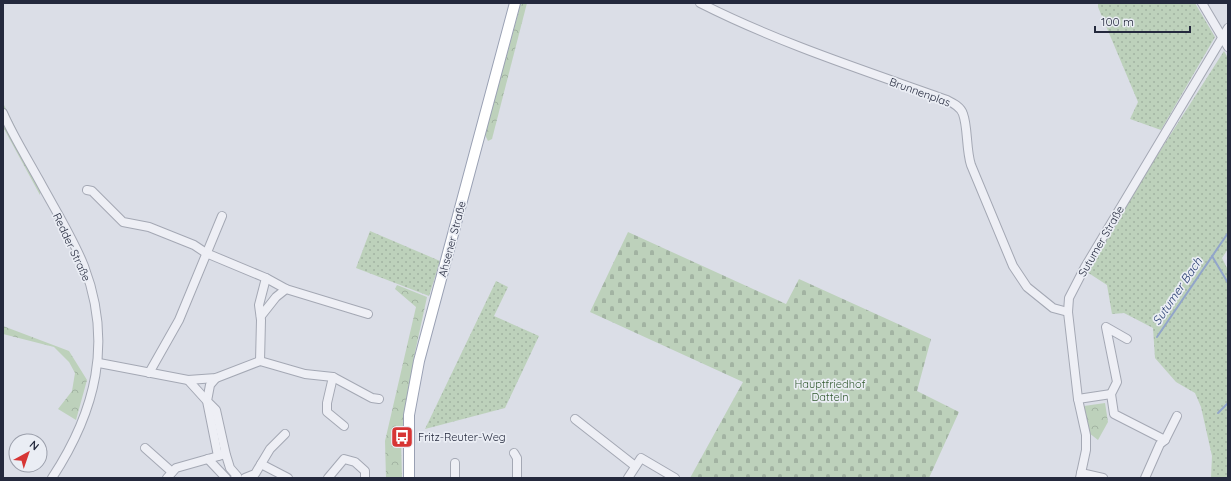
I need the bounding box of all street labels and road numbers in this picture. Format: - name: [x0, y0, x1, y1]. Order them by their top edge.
- street label: Brunnenplas: [888, 74, 952, 110]
- street label: Ahsener Straße: [435, 199, 469, 279]
- street label: Sutumer Straße: [1075, 203, 1127, 279]
- street label: Redder Straße: [50, 211, 94, 283]

